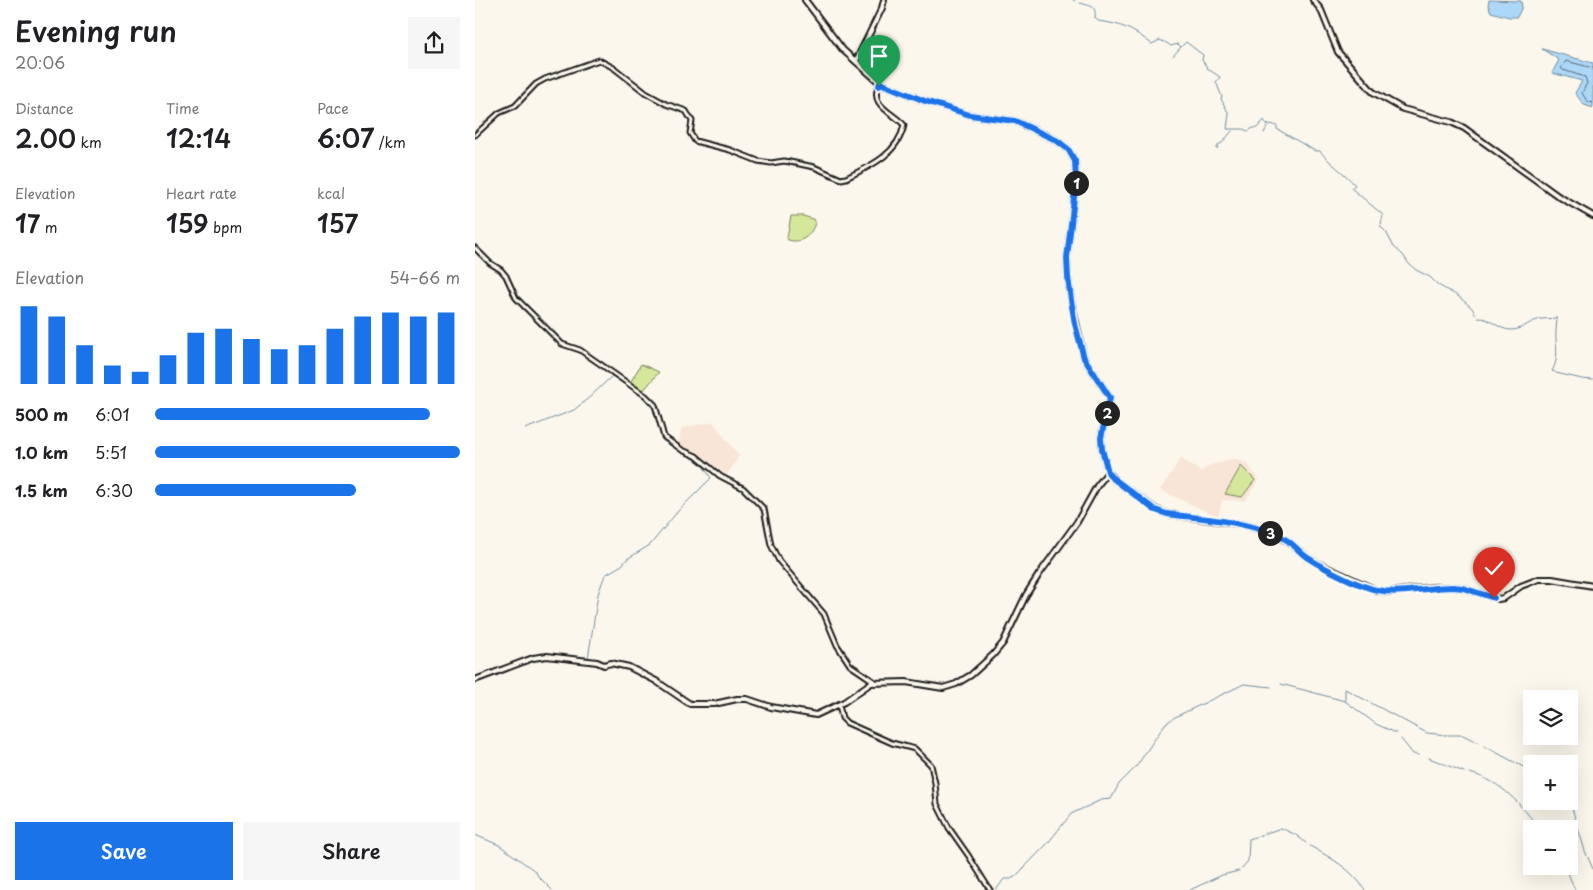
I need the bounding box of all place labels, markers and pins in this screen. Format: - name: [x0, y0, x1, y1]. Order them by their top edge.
- pin: [858, 35, 900, 86]
- pin: 1: [1063, 170, 1089, 196]
- pin: 2: [1095, 400, 1119, 426]
- pin: 3: [1257, 520, 1283, 546]
- pin: [1473, 547, 1515, 598]

